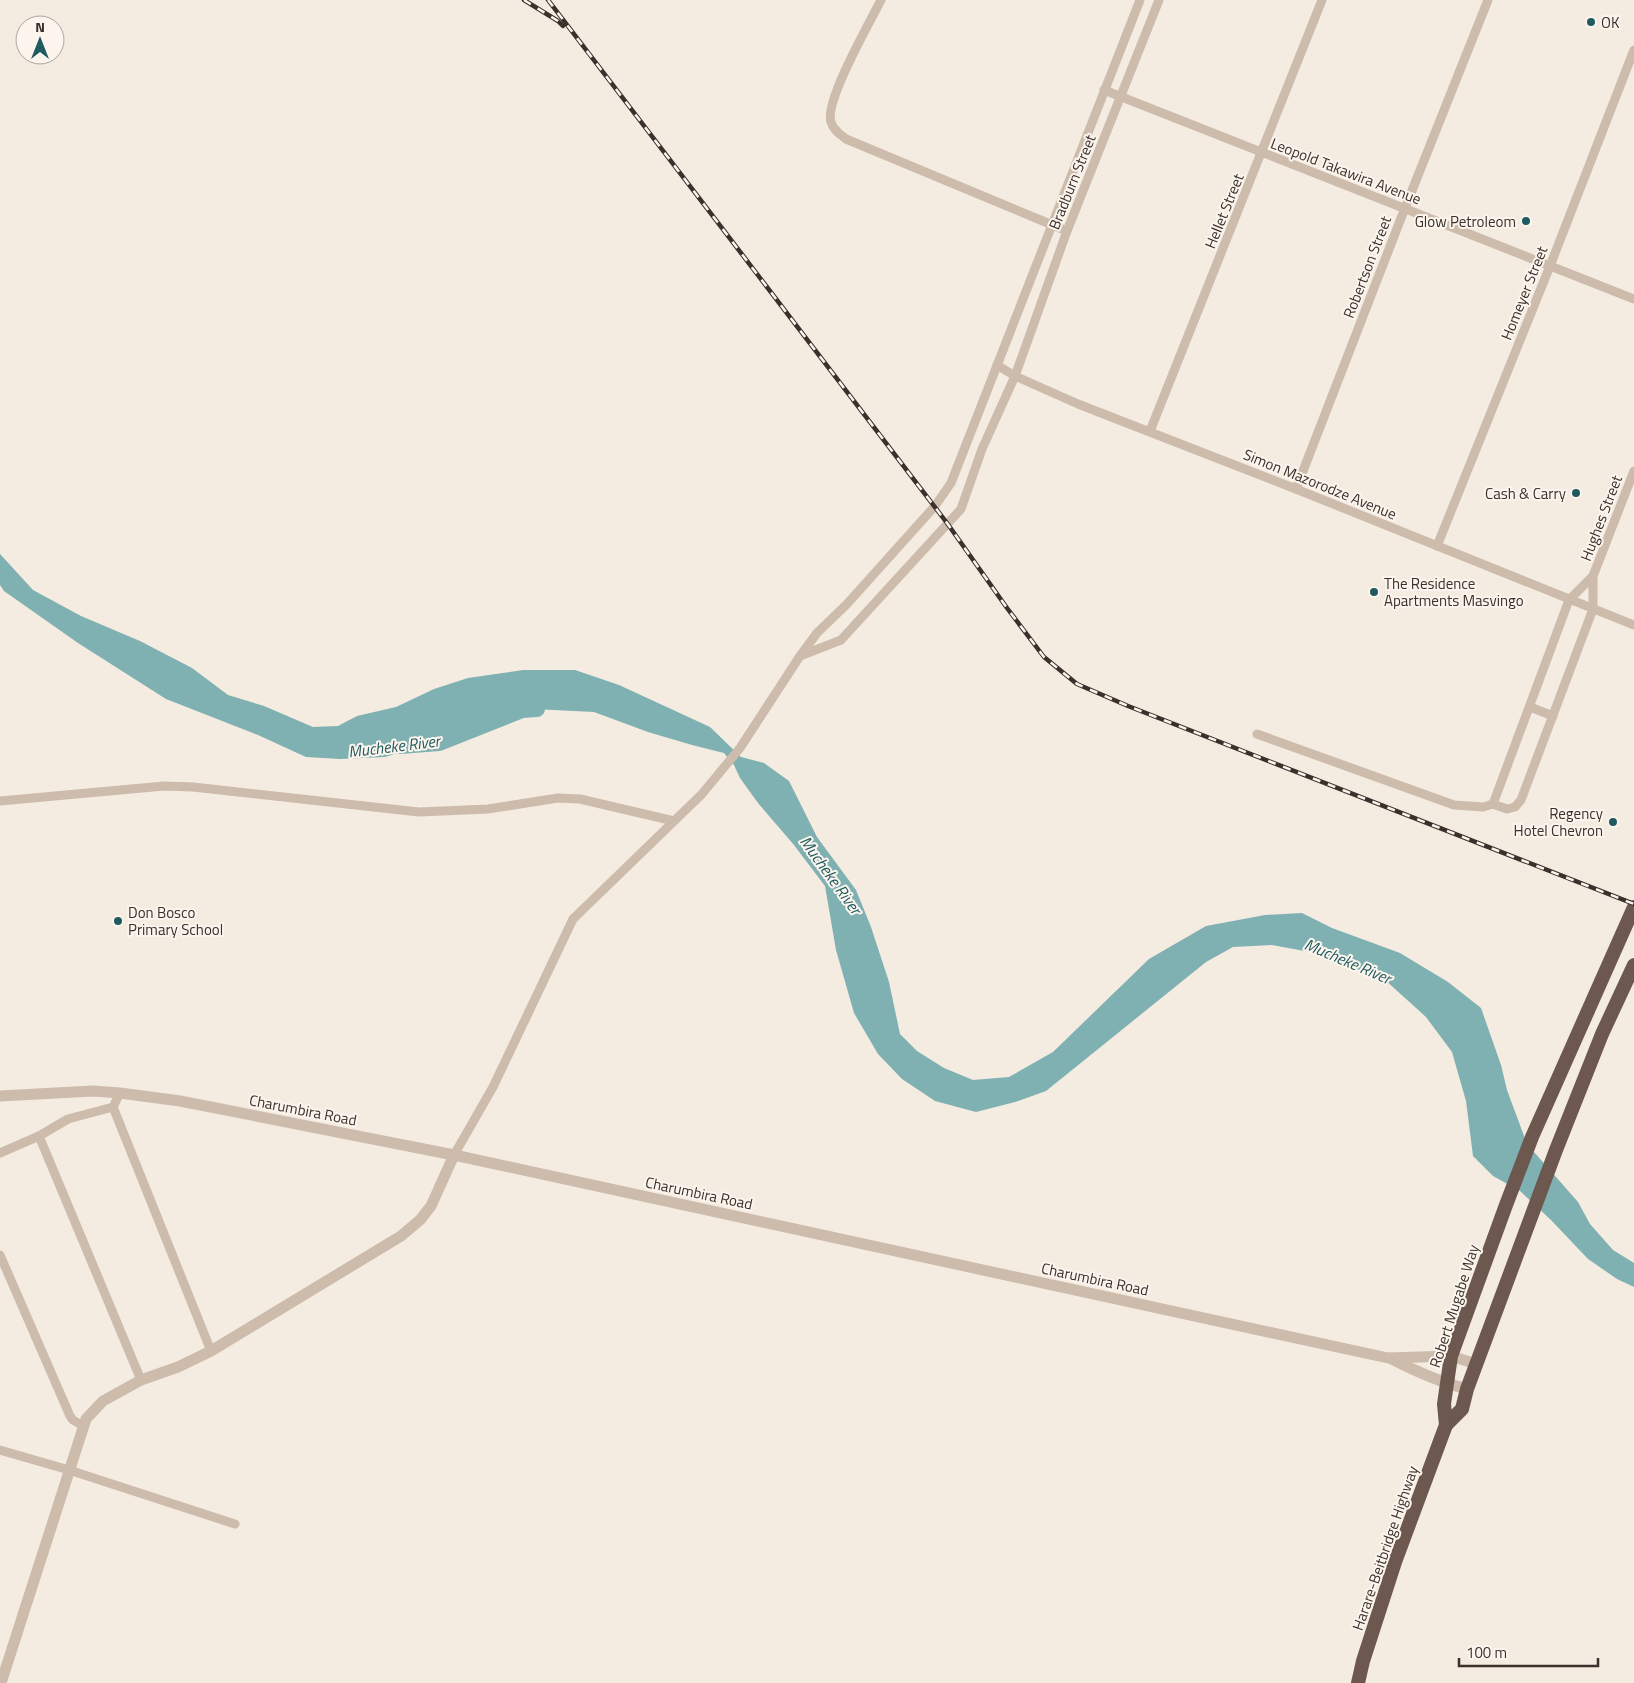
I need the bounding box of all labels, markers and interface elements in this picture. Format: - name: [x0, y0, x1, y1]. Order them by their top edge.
- place label: OK: [1601, 11, 1620, 34]
- north arrow: [15, 15, 65, 65]
- text: N: [35, 16, 45, 37]
- marker: OK: [1585, 16, 1597, 28]
- street label: Bradburn Street: [1042, 130, 1102, 233]
- street label: Leopold Takawira Avenue: [1267, 132, 1425, 210]
- street label: Hellet Street: [1198, 169, 1250, 252]
- place label: Glow Petroleom: [1415, 210, 1516, 233]
- street label: Robertson Street: [1337, 212, 1397, 321]
- marker: Glow Petroleom: [1520, 215, 1532, 227]
- street label: Homeyer Street: [1495, 242, 1554, 344]
- street label: Simon Mazorodze Avenue: [1240, 443, 1400, 525]
- street label: Hughes Street: [1574, 471, 1628, 564]
- place label: Cash & Carry: [1485, 482, 1566, 505]
- marker: Cash & Carry: [1570, 487, 1582, 499]
- place label: The Residence Apartments Masvingo: [1384, 572, 1524, 612]
- marker: The Residence Apartments Masvingo: [1368, 586, 1380, 598]
- water label: Mucheke River: [347, 728, 443, 764]
- place label: Regency Hotel Chevron: [1514, 802, 1603, 842]
- marker: Regency Hotel Chevron: [1607, 816, 1619, 828]
- water label: Mucheke River: [794, 831, 869, 921]
- place label: Don Bosco Primary School: [128, 901, 223, 941]
- marker: Don Bosco Primary School: [112, 915, 124, 927]
- water label: Mucheke River: [1301, 932, 1397, 991]
- street label: Charumbira Road: [247, 1088, 359, 1132]
- street label: Charumbira Road: [643, 1170, 755, 1216]
- street label: Robert Mugabe Way: [1423, 1241, 1485, 1371]
- street label: Charumbira Road: [1039, 1256, 1151, 1302]
- street label: Harare-Beitbridge Highway: [1346, 1463, 1424, 1633]
- scale bar: [1459, 1636, 1598, 1668]
- text: 100 m: [1466, 1641, 1507, 1664]

